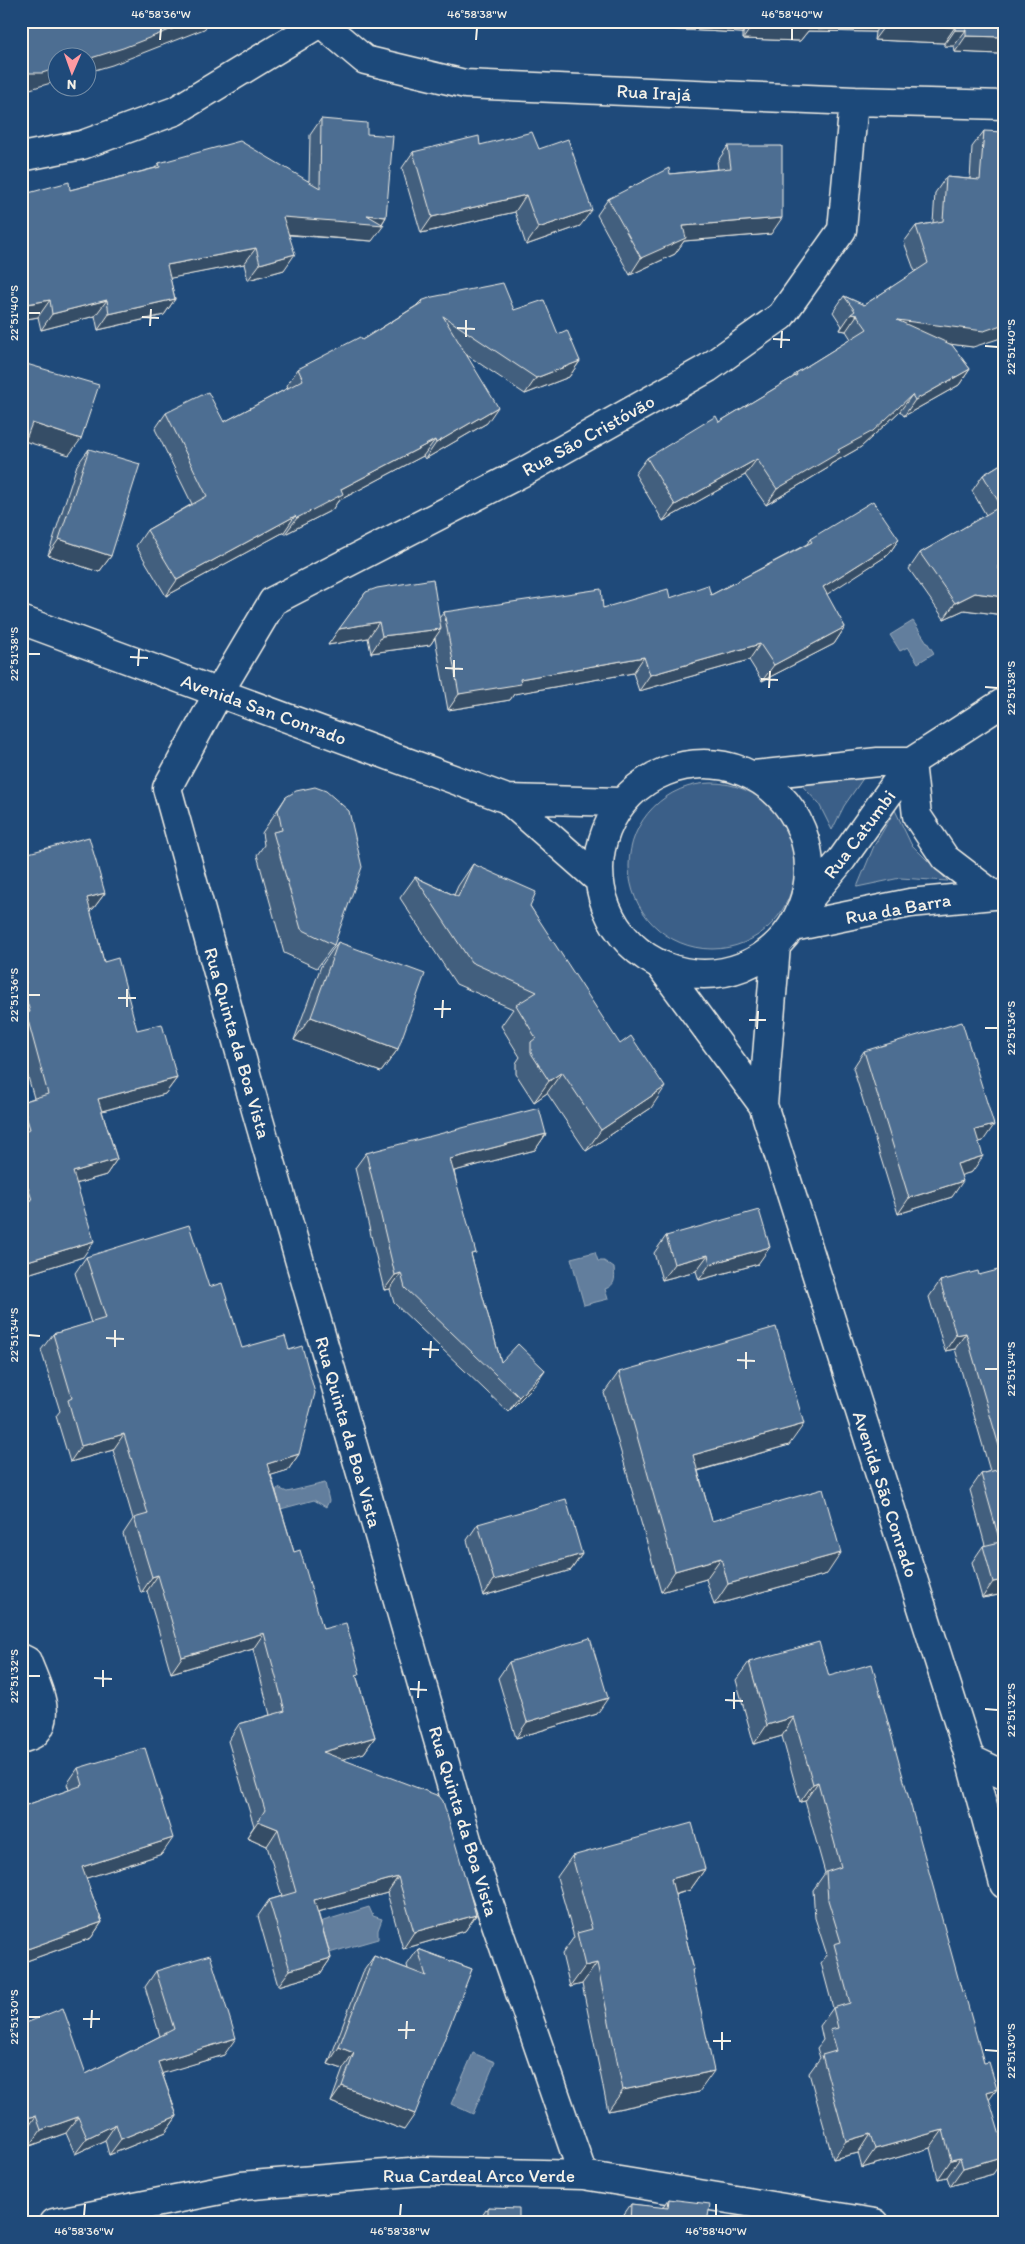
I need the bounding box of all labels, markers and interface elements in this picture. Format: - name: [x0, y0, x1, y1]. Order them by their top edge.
- text: 46°58'36"W: [131, 7, 191, 21]
- text: 46°58'38"W: [447, 7, 507, 21]
- text: 46°58'40"W: [761, 7, 823, 21]
- north arrow: [48, 48, 98, 98]
- text: N: [67, 76, 77, 93]
- street label: Rua Irajá: [616, 79, 692, 106]
- text: 22°51'40"S: [7, 285, 21, 341]
- text: 22°51'40"S: [1004, 319, 1018, 375]
- street label: Rua São Cristóvão: [518, 389, 659, 481]
- text: 22°51'38"S: [7, 626, 21, 681]
- text: 22°51'38"S: [1004, 660, 1018, 715]
- street label: Avenida San Conrado: [178, 669, 350, 750]
- street label: Rua Catumbi: [818, 785, 900, 883]
- street label: Rua da Barra: [844, 888, 953, 929]
- street label: Rua Quinta da Boa Vista: [199, 945, 276, 1141]
- text: 22°51'36"S: [7, 968, 21, 1022]
- text: 22°51'36"S: [1004, 1001, 1018, 1055]
- text: 22°51'34"S: [7, 1307, 21, 1363]
- street label: Rua Quinta da Boa Vista: [310, 1334, 387, 1530]
- text: 22°51'34"S: [1004, 1341, 1018, 1397]
- street label: Avenida São Conrado: [848, 1408, 923, 1580]
- text: 22°51'32"S: [7, 1649, 21, 1703]
- text: 22°51'32"S: [1004, 1683, 1018, 1737]
- street label: Rua Quinta da Boa Vista: [424, 1723, 503, 1919]
- text: 22°51'30"S: [7, 1989, 21, 2045]
- text: 22°51'30"S: [1004, 2023, 1018, 2079]
- street label: Rua Cardeal Arco Verde: [383, 2164, 575, 2187]
- text: 46°58'36"W: [54, 2224, 114, 2238]
- text: 46°58'38"W: [370, 2224, 430, 2238]
- text: 46°58'40"W: [685, 2224, 747, 2238]

